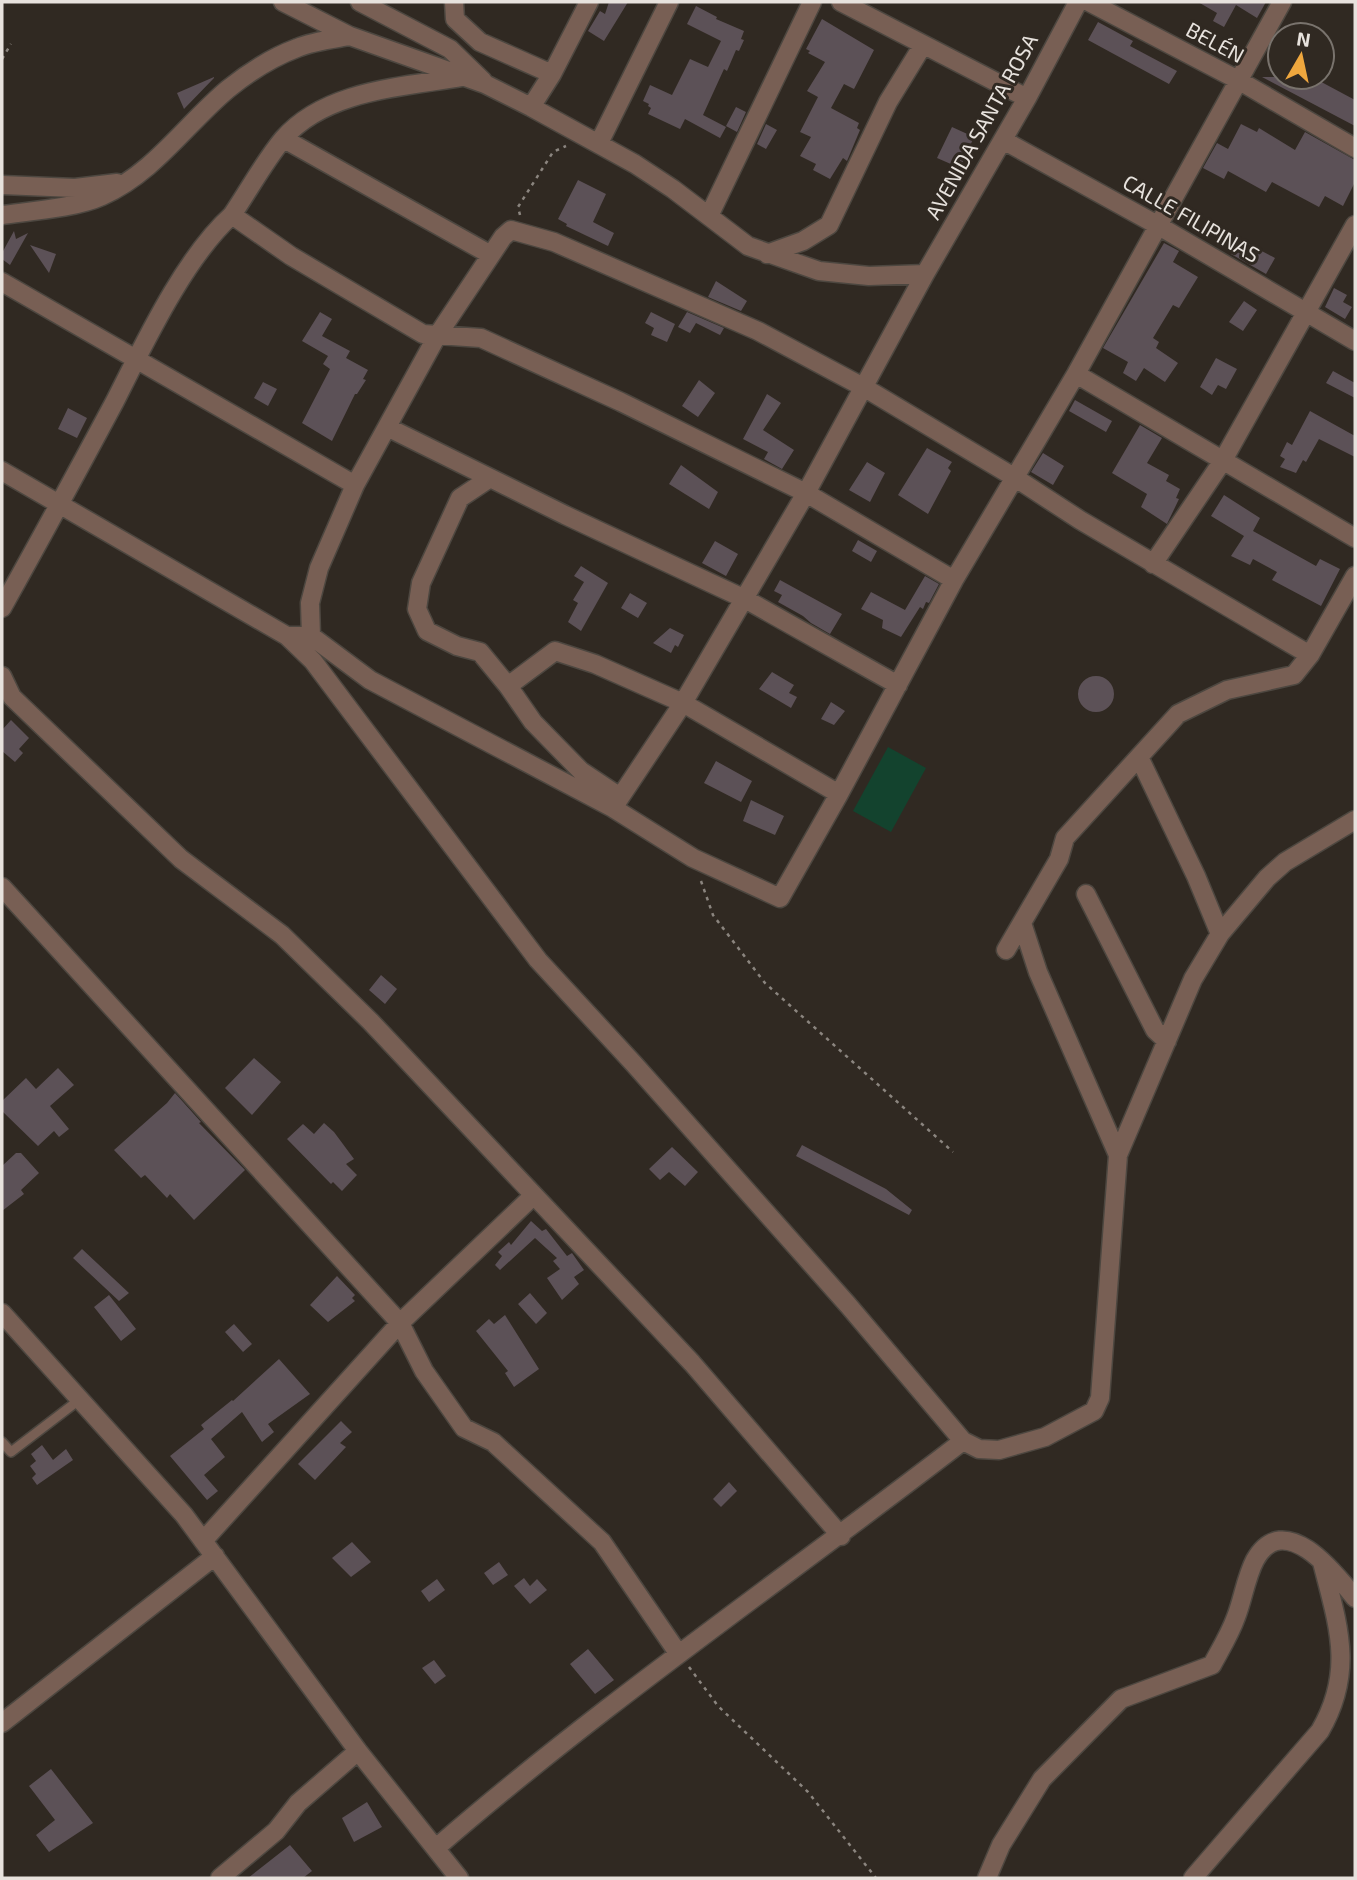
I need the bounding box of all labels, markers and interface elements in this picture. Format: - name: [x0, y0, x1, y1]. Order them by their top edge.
- street label: BELÉN: [1182, 16, 1249, 67]
- north arrow: [1266, 21, 1336, 91]
- text: N: [1295, 26, 1312, 51]
- street label: AVENIDA SANTA ROSA: [919, 29, 1042, 223]
- street label: CALLE FILIPINAS: [1119, 168, 1265, 267]

